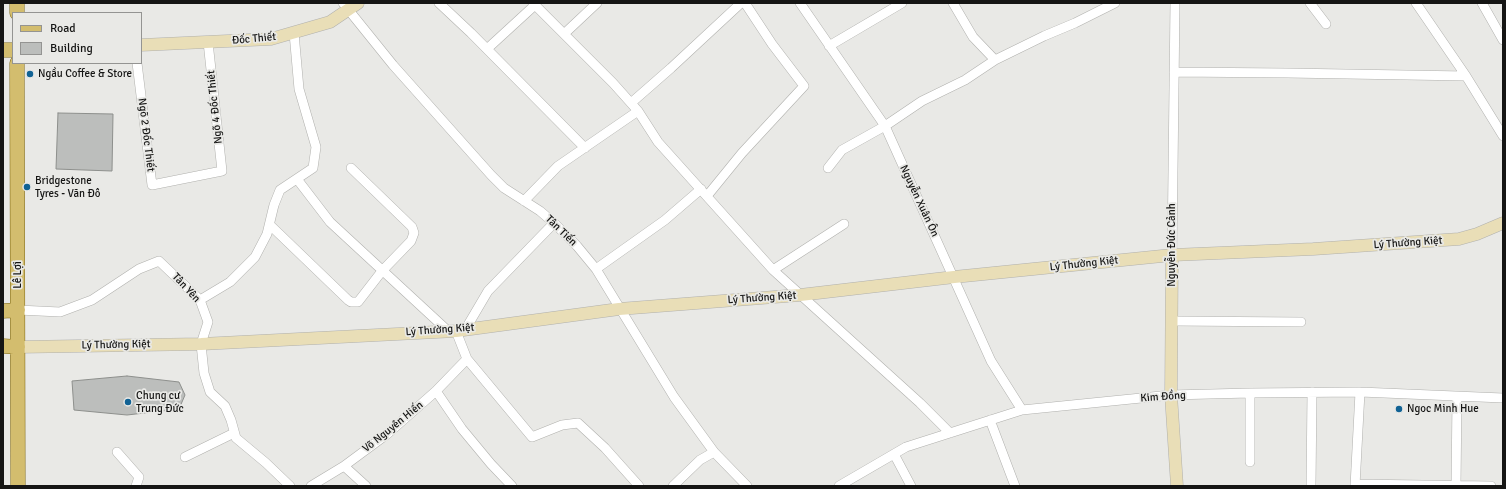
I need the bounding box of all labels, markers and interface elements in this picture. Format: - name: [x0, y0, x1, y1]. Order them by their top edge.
- legend: [12, 12, 142, 64]
- text: Road: [50, 21, 76, 36]
- street label: Đốc Thiết: [231, 30, 277, 48]
- text: Building: [50, 41, 93, 56]
- place label: Ngầu Coffee & Store: [38, 67, 132, 81]
- marker: Ngầu Coffee & Store: [25, 69, 35, 79]
- street label: Ngõ 4 Đốc Thiết: [205, 69, 225, 145]
- street label: Ngõ 2 Đốc Thiết: [135, 97, 157, 173]
- street label: Nguyễn Xuân Ôn: [897, 163, 941, 239]
- place label: Bridgestone Tyres - Văn Đô: [35, 174, 101, 200]
- marker: Bridgestone Tyres - Văn Đô: [22, 182, 32, 192]
- street label: Nguyễn Đức Cảnh: [1165, 203, 1179, 287]
- street label: Tân Tiến: [542, 213, 580, 249]
- street label: Lý Thường Kiệt: [1373, 234, 1443, 252]
- street label: Lý Thường Kiệt: [1049, 254, 1119, 274]
- street label: Lê Lợi: [11, 261, 25, 289]
- street label: Tân Yên: [169, 271, 203, 305]
- street label: Lý Thường Kiệt: [727, 289, 797, 307]
- street label: Lý Thường Kiệt: [405, 321, 475, 339]
- street label: Lý Thường Kiệt: [81, 338, 151, 352]
- place label: Chung cư Trung Đức: [136, 389, 184, 415]
- street label: Kim Đồng: [1140, 389, 1186, 405]
- marker: Chung cư Trung Đức: [123, 397, 133, 407]
- street label: Võ Nguyên Hiến: [360, 399, 426, 455]
- place label: Ngoc Minh Hue: [1407, 402, 1479, 416]
- marker: Ngoc Minh Hue: [1394, 404, 1404, 414]

